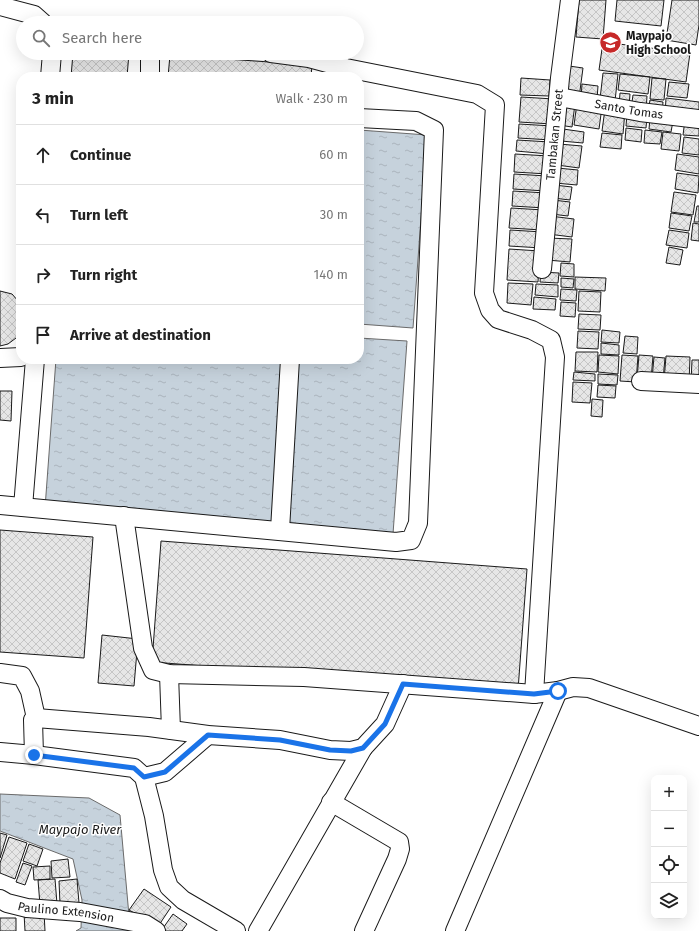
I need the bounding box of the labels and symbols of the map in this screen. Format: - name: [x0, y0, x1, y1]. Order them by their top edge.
- place label: Maypajo High School: [626, 29, 691, 57]
- school or university icon: Maypajo High School: [597, 30, 623, 56]
- street label: Tambakan Street: [543, 88, 566, 181]
- street label: Santo Tomas: [593, 97, 664, 122]
- route start: [549, 682, 567, 700]
- route end: [25, 746, 43, 764]
- water label: Maypajo River: [39, 822, 122, 837]
- street label: Paulino Extension: [16, 899, 115, 925]

